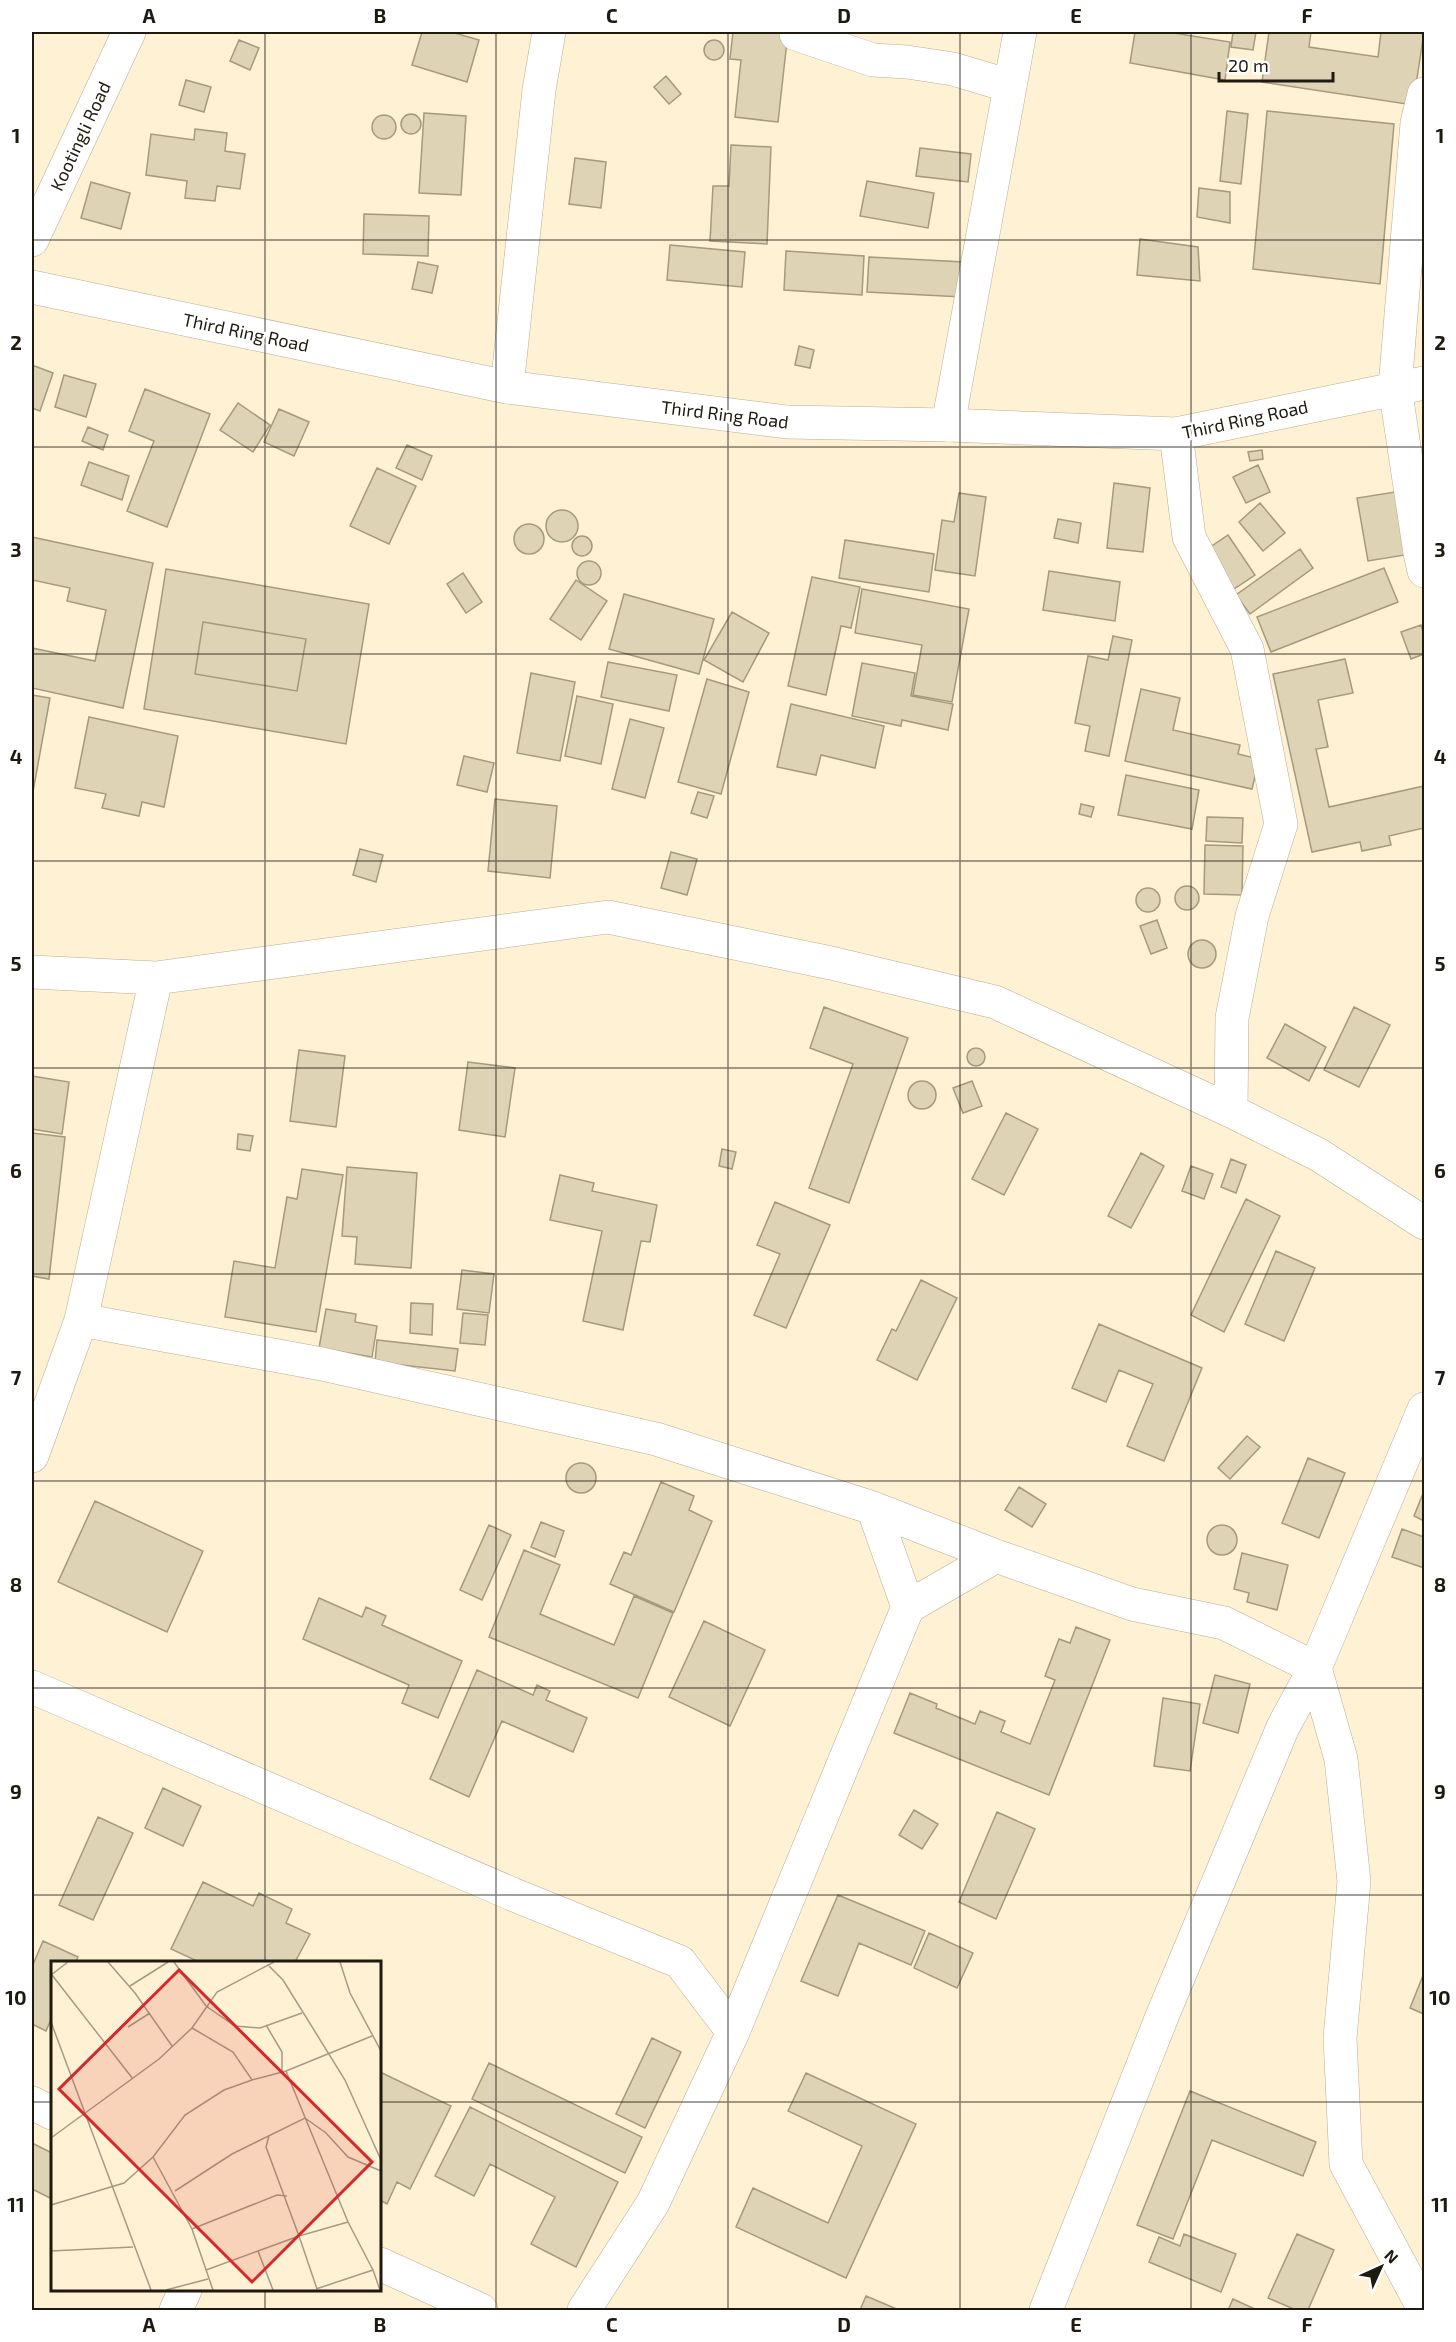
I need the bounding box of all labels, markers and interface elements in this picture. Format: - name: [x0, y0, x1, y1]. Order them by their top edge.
- text: A: [142, 3, 156, 27]
- text: B: [374, 3, 386, 27]
- text: C: [606, 3, 618, 27]
- text: D: [837, 3, 851, 27]
- text: E: [1070, 3, 1082, 27]
- text: F: [1301, 3, 1313, 27]
- scale bar: [1219, 45, 1333, 83]
- text: 20 m: [1228, 54, 1269, 76]
- street label: Kootingli Road: [45, 78, 115, 194]
- text: 1: [12, 123, 20, 147]
- text: 1: [1436, 123, 1444, 147]
- street label: Third Ring Road: [181, 308, 311, 356]
- text: 2: [10, 330, 22, 354]
- text: 2: [1434, 330, 1446, 354]
- street label: Third Ring Road: [660, 395, 790, 433]
- street label: Third Ring Road: [1180, 395, 1310, 443]
- text: 3: [10, 537, 22, 561]
- text: 3: [1434, 537, 1446, 561]
- text: 4: [10, 744, 23, 768]
- text: 4: [1434, 744, 1447, 768]
- text: 5: [10, 951, 22, 975]
- text: 5: [1434, 951, 1446, 975]
- text: 6: [10, 1158, 22, 1182]
- text: 6: [1434, 1158, 1446, 1182]
- text: 7: [11, 1365, 22, 1389]
- text: 7: [1435, 1365, 1446, 1389]
- text: 8: [10, 1572, 22, 1596]
- text: 8: [1434, 1572, 1446, 1596]
- text: 9: [10, 1779, 22, 1803]
- text: 9: [1434, 1779, 1446, 1803]
- inset map: [51, 1961, 381, 2291]
- text: 10: [5, 1985, 27, 2009]
- text: 10: [1429, 1985, 1451, 2009]
- text: 11: [7, 2192, 25, 2216]
- text: 11: [1431, 2192, 1449, 2216]
- north arrow: [1351, 2237, 1411, 2297]
- text: N: [1381, 2245, 1403, 2267]
- text: A: [142, 2312, 156, 2336]
- text: B: [374, 2312, 386, 2336]
- text: C: [606, 2312, 618, 2336]
- text: D: [837, 2312, 851, 2336]
- text: E: [1070, 2312, 1082, 2336]
- text: F: [1301, 2312, 1313, 2336]

